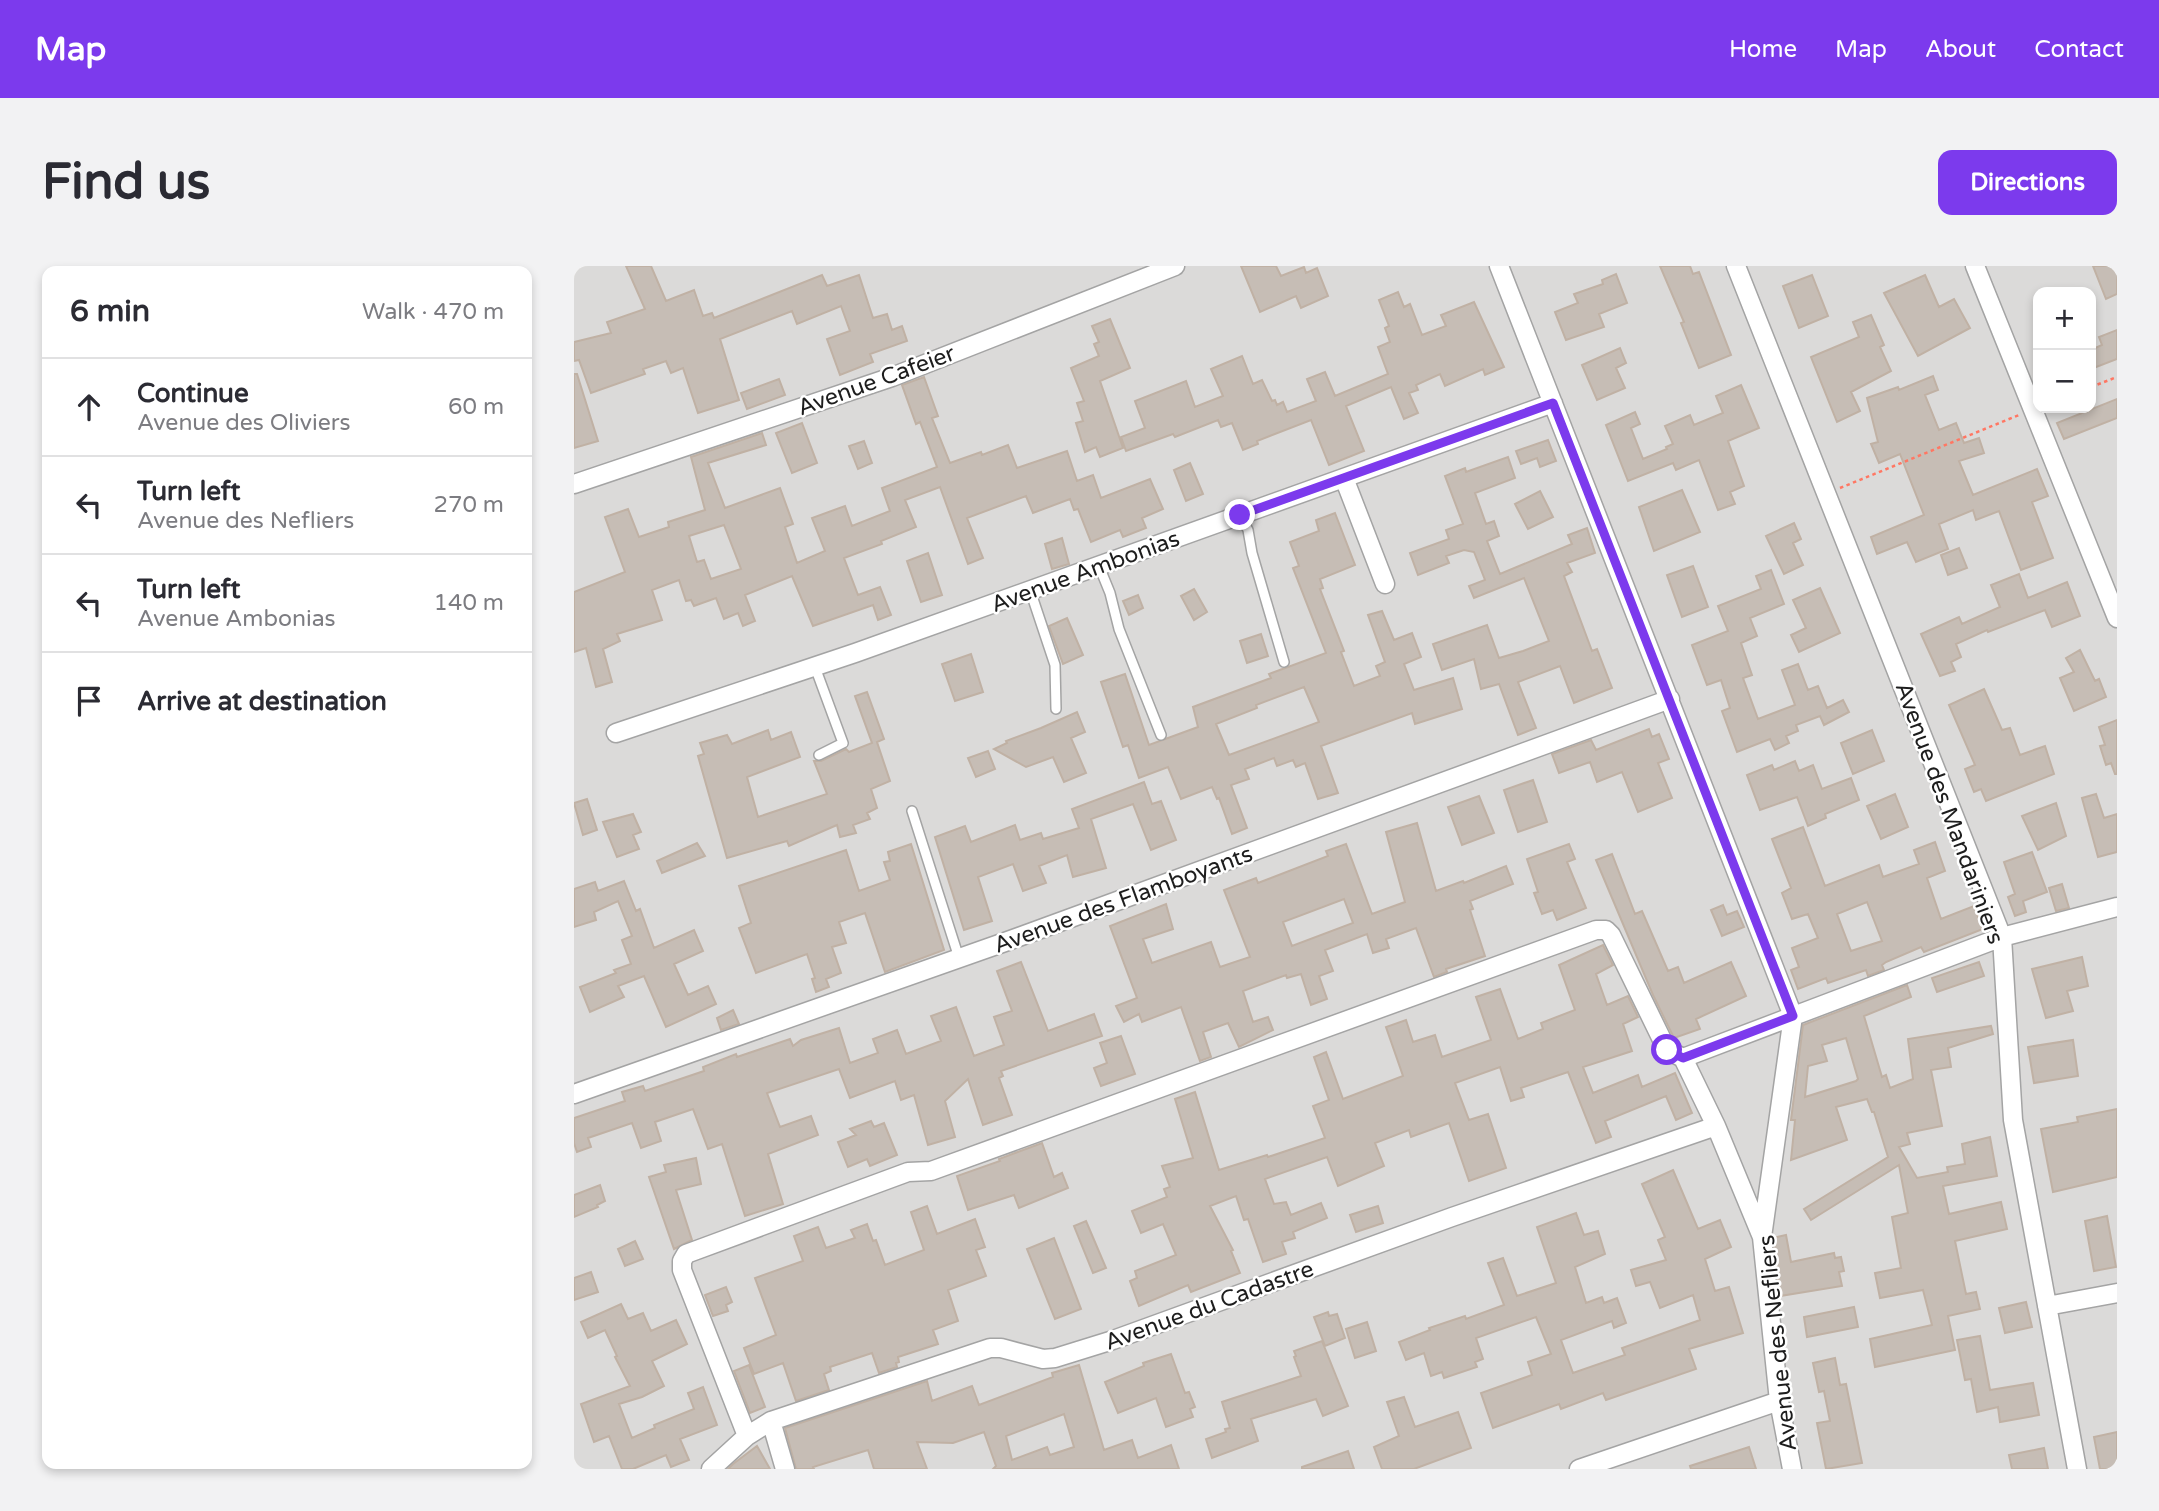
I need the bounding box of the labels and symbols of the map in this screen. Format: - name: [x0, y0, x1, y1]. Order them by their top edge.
- street label: Avenue Cafeier: [794, 339, 959, 422]
- route end: [1224, 499, 1255, 530]
- street label: Avenue Ambonias: [987, 525, 1183, 619]
- street label: Avenue des Mandariniers: [1889, 679, 2010, 948]
- street label: Avenue des Flamboyants: [990, 840, 1257, 960]
- route start: [1651, 1034, 1682, 1065]
- street label: Avenue des Nefliers: [1753, 1233, 1803, 1452]
- street label: Avenue du Cadastre: [1101, 1255, 1318, 1357]

